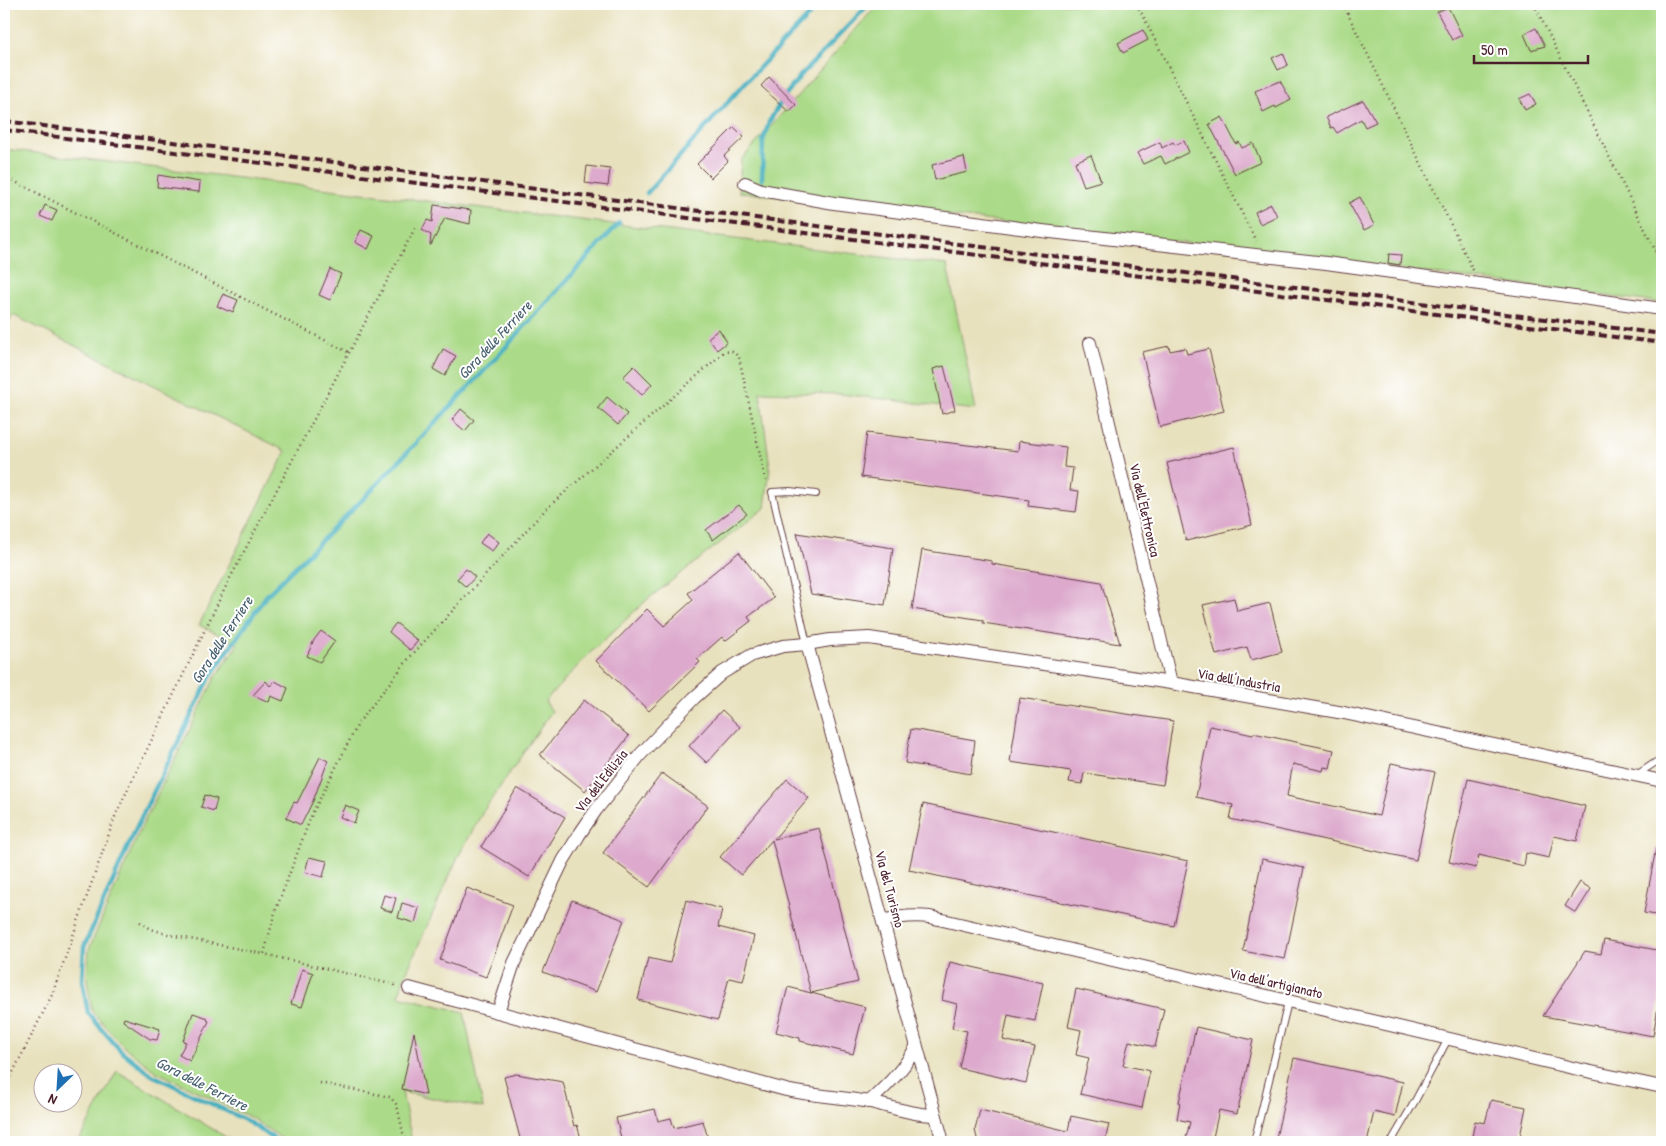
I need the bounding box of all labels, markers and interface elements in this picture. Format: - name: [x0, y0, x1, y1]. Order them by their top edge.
- scale bar: [1474, 32, 1587, 64]
- text: 50 m: [1481, 39, 1508, 60]
- water label: Gora delle Ferriere: [453, 295, 537, 383]
- street label: Via dell'Elettronica: [1125, 461, 1166, 559]
- water label: Gora delle Ferriere: [185, 591, 258, 687]
- street label: Via dell'Industria: [1196, 663, 1283, 696]
- street label: Via dell'Edilizia: [570, 745, 632, 816]
- street label: Via del Turismo: [871, 848, 910, 930]
- street label: Via dell'artigianato: [1227, 963, 1325, 1004]
- water label: Gora delle Ferriere: [153, 1051, 253, 1116]
- north arrow: [32, 1064, 82, 1114]
- text: N: [44, 1090, 60, 1110]

